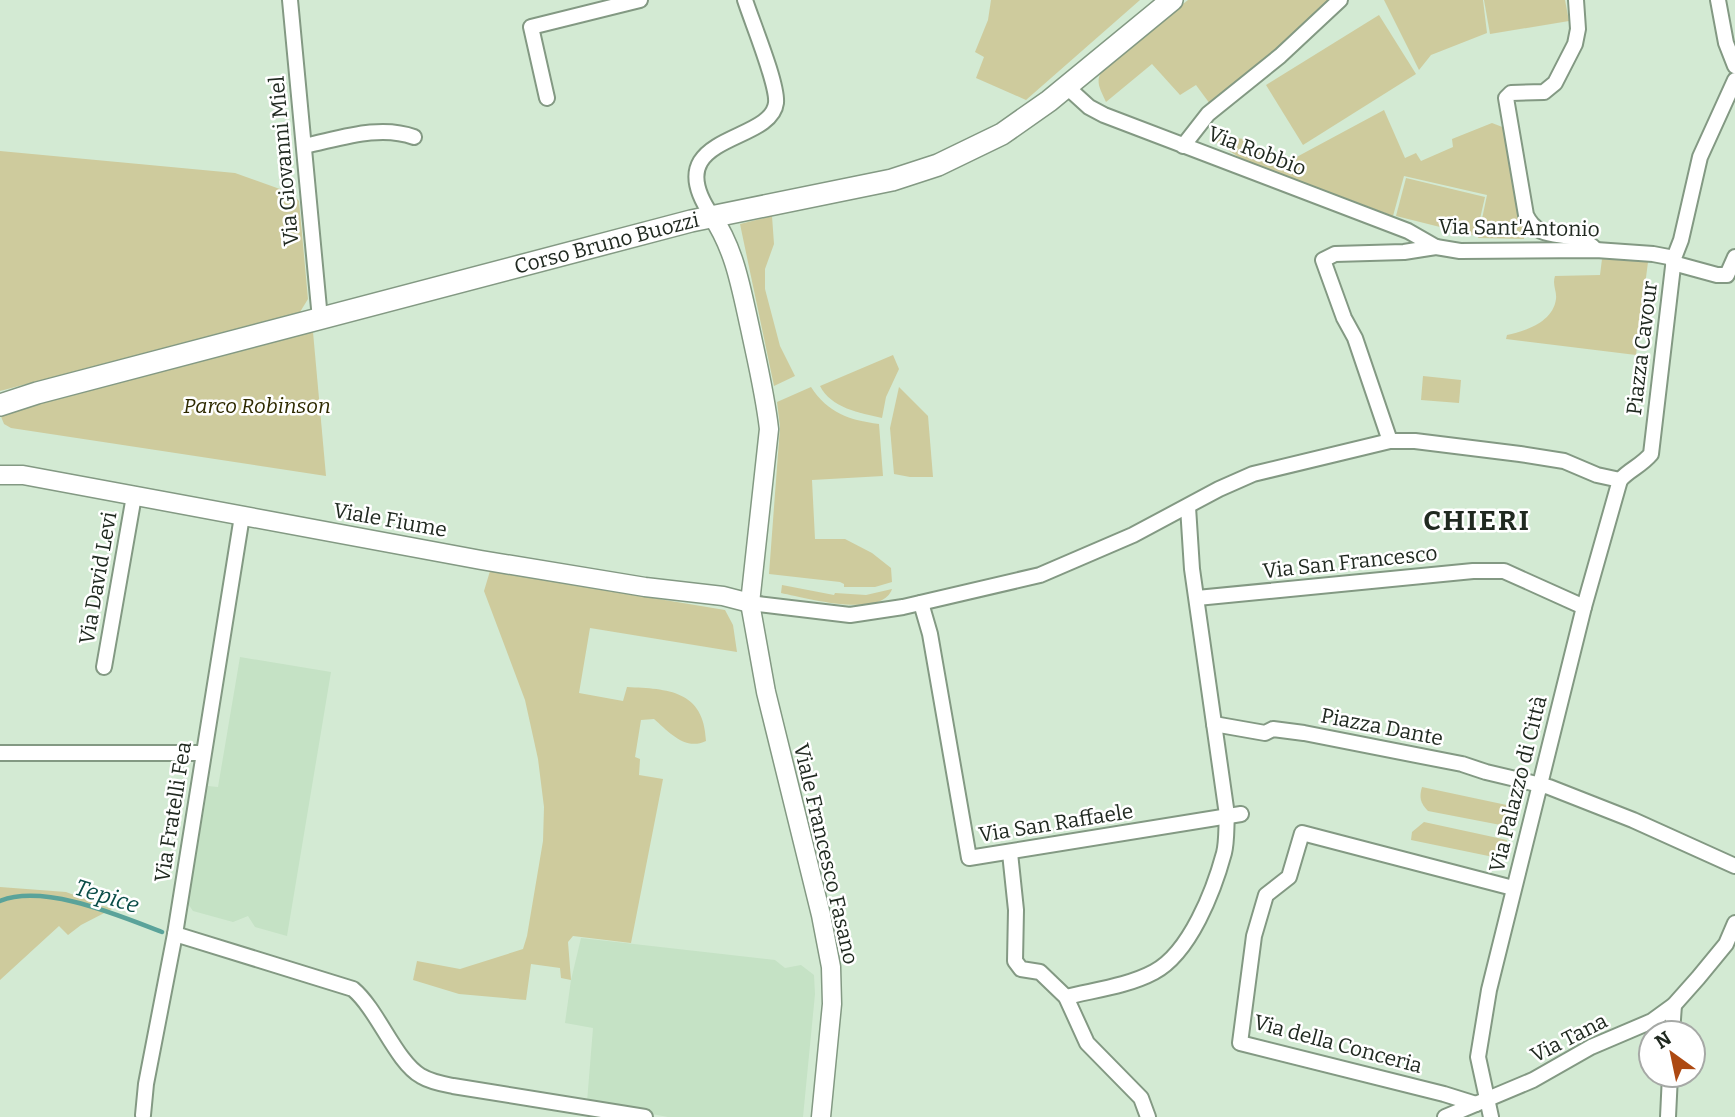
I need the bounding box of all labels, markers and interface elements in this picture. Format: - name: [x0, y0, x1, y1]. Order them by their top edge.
- street label: Via Giovanni Miel: [264, 75, 304, 247]
- street label: Via Robbio: [1204, 120, 1310, 182]
- street label: Corso Bruno Buozzi: [511, 207, 701, 280]
- street label: Via Sant'Antonio: [1438, 214, 1600, 242]
- street label: Piazza Cavour: [1621, 280, 1663, 416]
- park label: Parco Robinson: [183, 393, 331, 419]
- street label: Viale Fiume: [331, 497, 449, 543]
- district label: CHIERI: [1423, 504, 1531, 537]
- street label: Via David Levi: [74, 510, 122, 646]
- street label: Via San Francesco: [1261, 540, 1439, 584]
- street label: Via Palazzo di Città: [1483, 693, 1553, 875]
- street label: Piazza Dante: [1319, 702, 1445, 752]
- street label: Via Fratelli Fea: [149, 739, 197, 884]
- street label: Viale Francesco Fasano: [788, 741, 864, 967]
- street label: Via San Raffaele: [977, 798, 1135, 848]
- water label: Tepice: [71, 873, 143, 919]
- street label: Via Tana: [1526, 1007, 1612, 1068]
- street label: Via della Conceria: [1251, 1009, 1426, 1079]
- north arrow: [1637, 1019, 1707, 1089]
- text: N: [1651, 1026, 1676, 1054]

